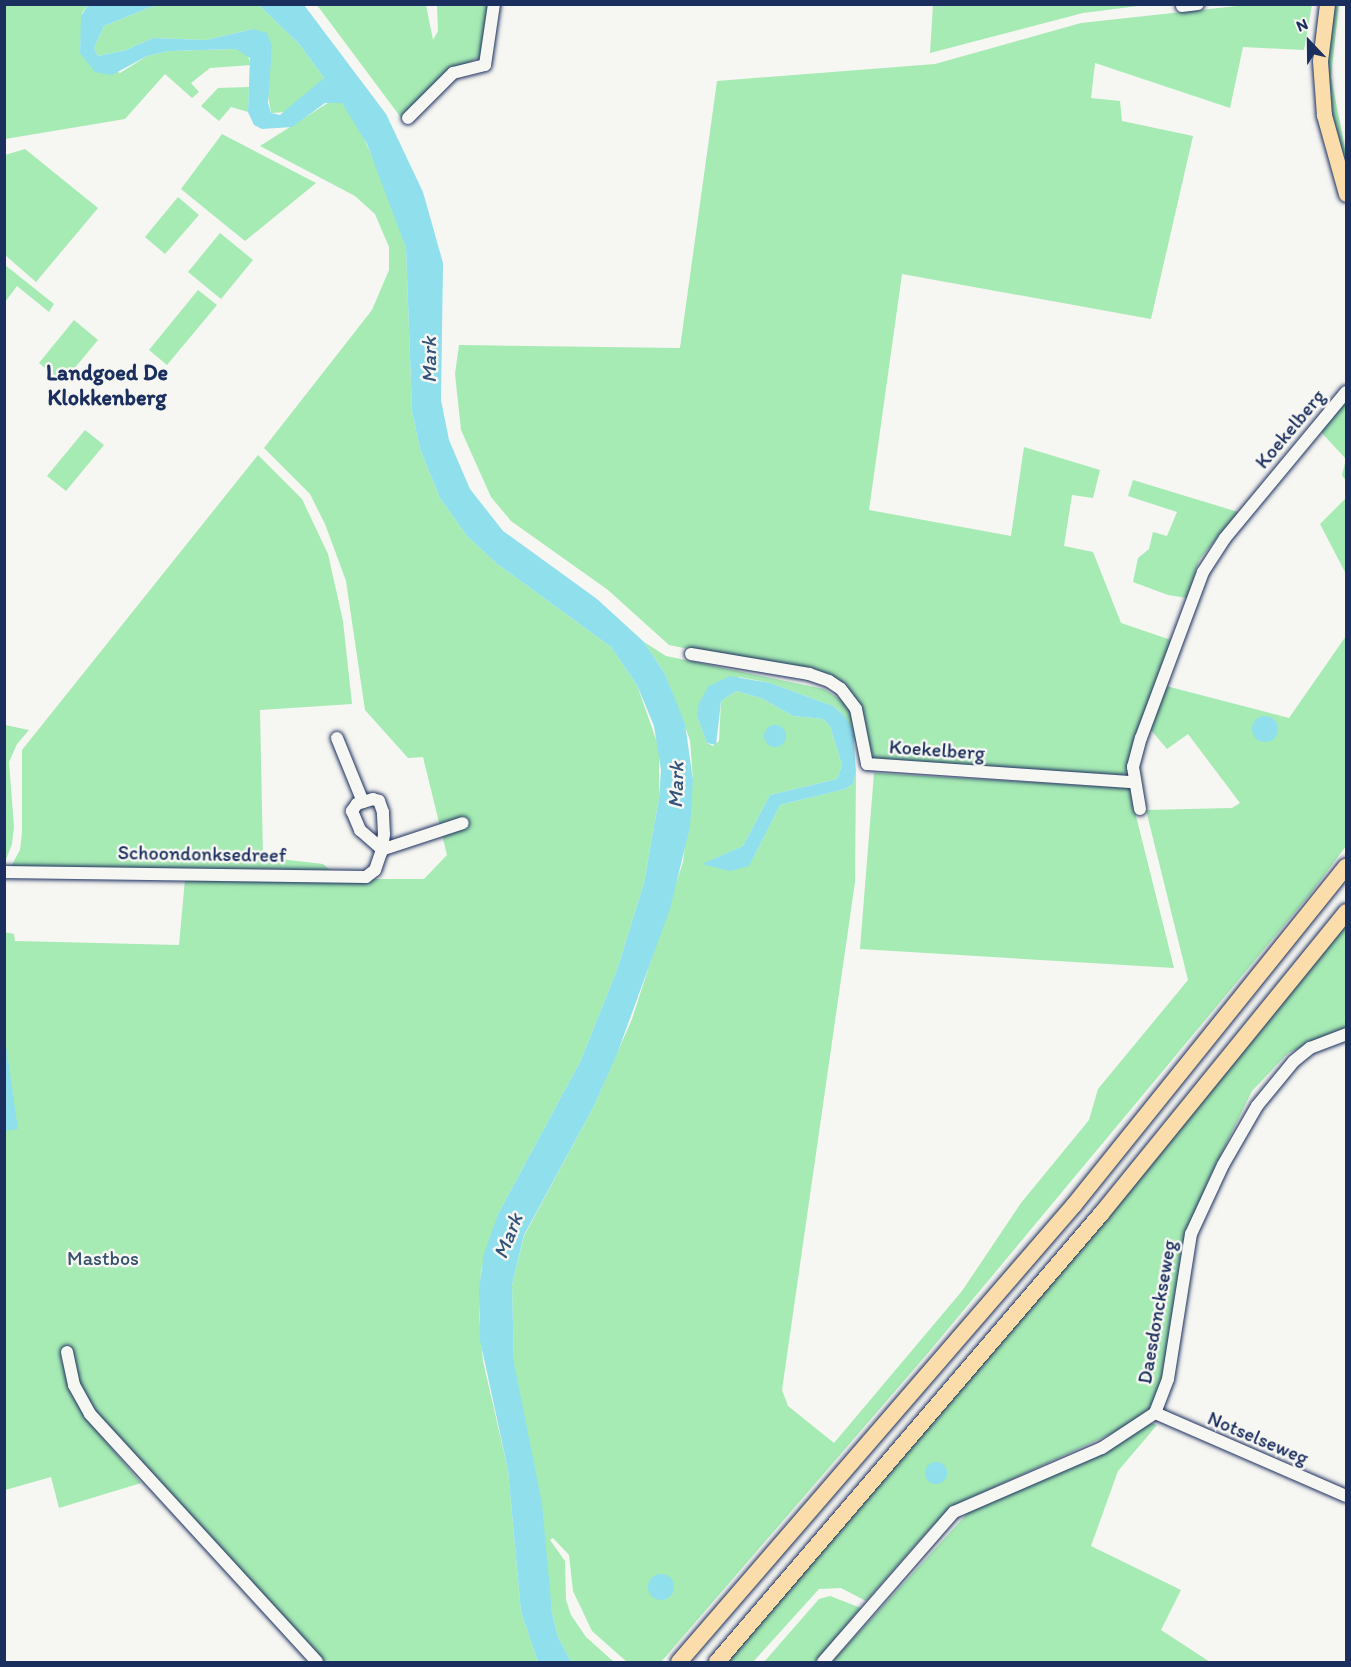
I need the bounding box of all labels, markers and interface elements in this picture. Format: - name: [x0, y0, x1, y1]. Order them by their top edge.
- north arrow: [1279, 12, 1339, 72]
- text: N: [1293, 14, 1311, 36]
- water label: Mark: [416, 337, 442, 383]
- district label: Landgoed De Klokkenberg: [46, 359, 168, 410]
- street label: Koekelberg: [1250, 384, 1330, 474]
- street label: Koekelberg: [888, 735, 986, 765]
- water label: Mark: [663, 761, 689, 809]
- street label: Schoondonksedreef: [118, 841, 286, 867]
- water label: Mark: [488, 1210, 528, 1262]
- street label: Daesdonckseweg: [1133, 1238, 1181, 1386]
- park label: Mastbos: [67, 1246, 139, 1270]
- street label: Notselseweg: [1204, 1406, 1312, 1470]

